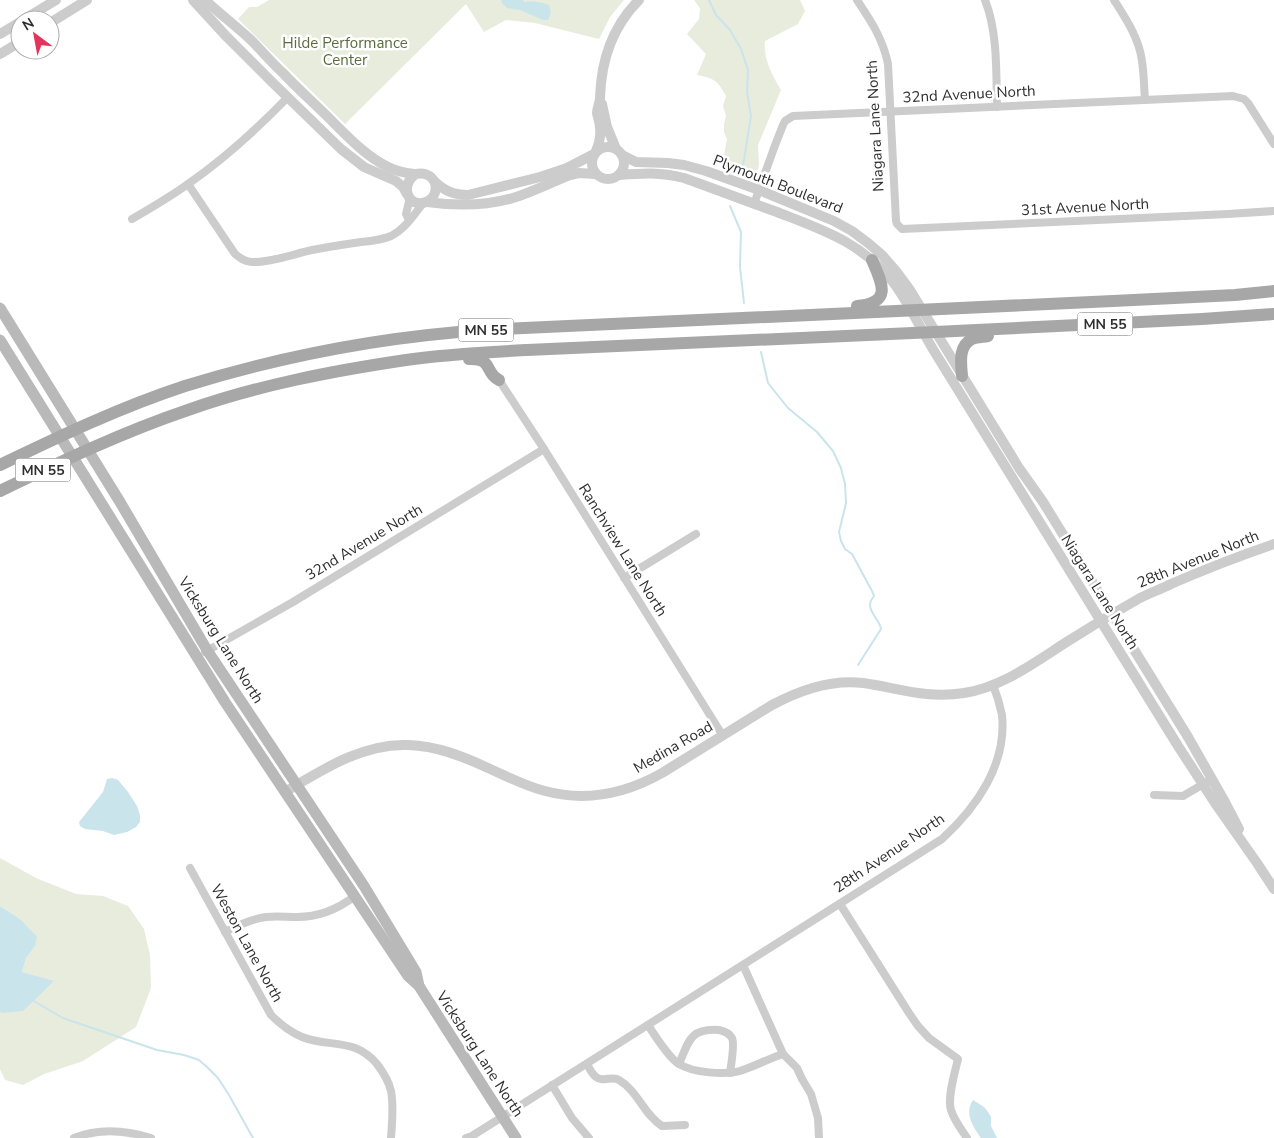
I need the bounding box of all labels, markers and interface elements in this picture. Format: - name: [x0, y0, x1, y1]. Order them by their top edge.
- north arrow: [10, 10, 60, 60]
- text: N: [19, 14, 38, 35]
- park label: Hilde Performance Center: [282, 33, 408, 70]
- street label: Niagara Lane North: [862, 60, 888, 192]
- street label: 32nd Avenue North: [902, 81, 1036, 107]
- street label: Plymouth Boulevard: [710, 150, 846, 218]
- street label: 31st Avenue North: [1020, 194, 1150, 220]
- road number: MN 55: [1078, 312, 1132, 336]
- road number: MN 55: [458, 318, 514, 342]
- road number: MN 55: [15, 458, 70, 482]
- street label: Ranchview Lane North: [574, 480, 672, 620]
- street label: 32nd Avenue North: [302, 499, 426, 585]
- street label: 28th Avenue North: [1134, 525, 1262, 593]
- street label: Niagara Lane North: [1057, 531, 1143, 653]
- street label: Vicksburg Lane North: [173, 572, 268, 707]
- street label: Medina Road: [630, 716, 716, 778]
- street label: 28th Avenue North: [830, 808, 948, 898]
- street label: Weston Lane North: [206, 880, 288, 1006]
- street label: Vicksburg Lane North: [431, 987, 528, 1121]

